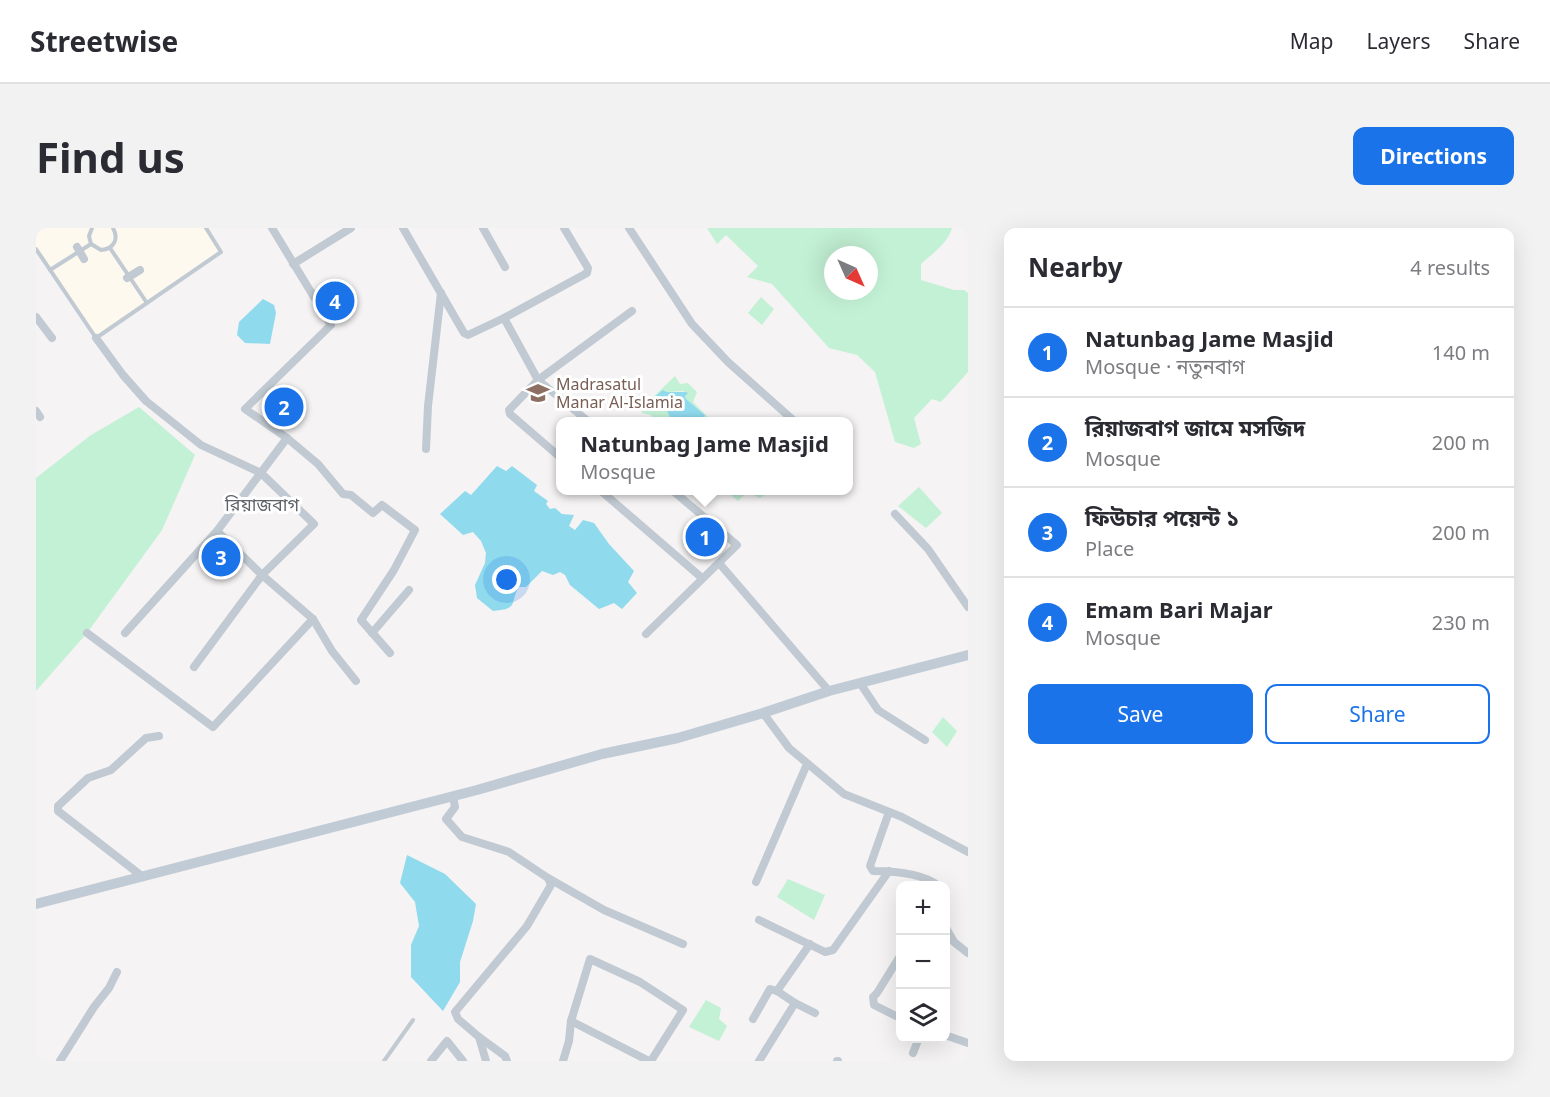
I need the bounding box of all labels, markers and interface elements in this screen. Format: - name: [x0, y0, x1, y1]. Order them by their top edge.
- text: Streetwise: [30, 22, 178, 60]
- text: Map: [1290, 27, 1334, 55]
- text: Layers: [1367, 27, 1431, 55]
- text: Share: [1464, 27, 1520, 55]
- button: Directions: [1353, 127, 1514, 185]
- text: Find us: [36, 128, 185, 185]
- north arrow: [824, 246, 878, 300]
- text: Nearby: [1028, 249, 1123, 285]
- text: 4 results: [1410, 254, 1490, 281]
- pin: 4: [316, 278, 354, 324]
- text: Natunbag Jame Masjid: [1085, 323, 1334, 353]
- text: 1: [1042, 339, 1053, 366]
- text: 140 m: [1432, 339, 1490, 366]
- text: Mosque · নতুনবাগ: [1085, 353, 1245, 380]
- place label: Madrasatul Manar Al-Islamia: [556, 373, 683, 413]
- school or university icon: Madrasatul Manar Al-Islamia: [525, 380, 551, 406]
- pin: 2: [264, 384, 304, 429]
- text: রিয়াজবাগ জামে মসজিদ: [1085, 412, 1305, 442]
- popup: [556, 417, 853, 495]
- text: Natunbag Jame Masjid: [580, 428, 829, 458]
- text: 2: [1042, 429, 1053, 456]
- text: 200 m: [1432, 429, 1490, 456]
- text: Mosque: [1085, 445, 1161, 472]
- text: Mosque: [580, 458, 656, 485]
- district label: রিয়াজবাগ: [224, 492, 299, 516]
- text: ফিউচার পয়েন্ট ১: [1085, 502, 1239, 532]
- pin: 1: [686, 514, 724, 560]
- text: 3: [1042, 519, 1053, 546]
- text: 200 m: [1432, 519, 1490, 546]
- pin: 3: [202, 534, 240, 580]
- text: Place: [1085, 535, 1134, 562]
- your location: [492, 565, 521, 594]
- text: Emam Bari Majar: [1085, 594, 1273, 624]
- text: 4: [1042, 609, 1053, 636]
- text: 230 m: [1432, 609, 1490, 636]
- text: Mosque: [1085, 624, 1161, 651]
- button: Save: [1028, 684, 1253, 744]
- button: Share: [1265, 684, 1490, 744]
- map controls: [896, 881, 950, 1043]
- button: +: [896, 881, 950, 935]
- button: −: [896, 935, 950, 989]
- button: layers: [896, 989, 950, 1043]

